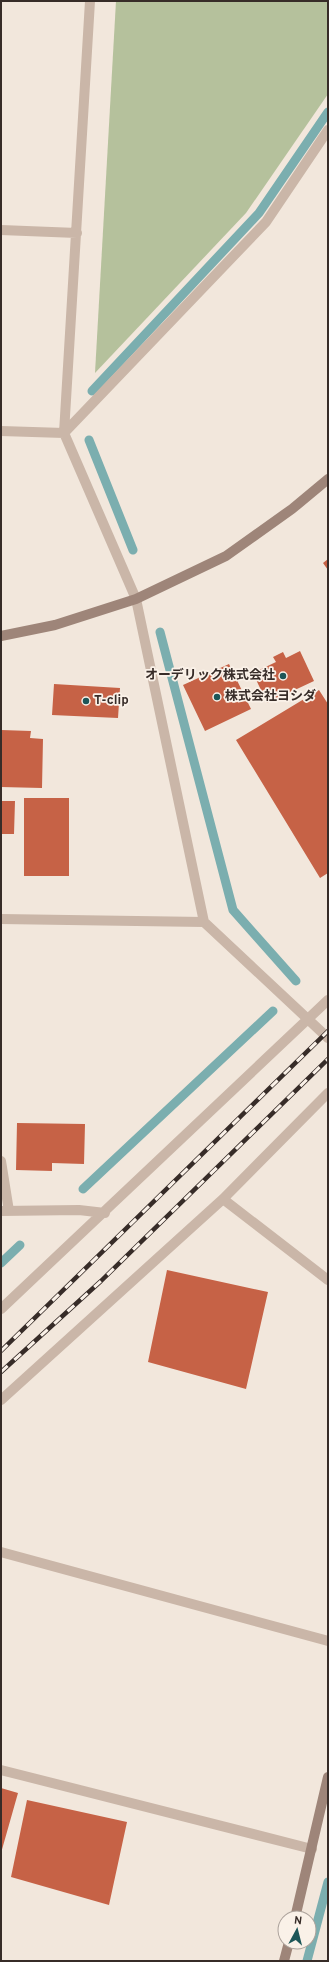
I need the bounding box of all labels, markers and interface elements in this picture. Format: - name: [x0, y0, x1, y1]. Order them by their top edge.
- place label: オーデリック株式会社: [145, 667, 275, 684]
- marker: オーデリック株式会社: [278, 671, 288, 681]
- place label: 株式会社ヨシダ: [225, 688, 316, 705]
- marker: 株式会社ヨシダ: [212, 692, 222, 702]
- place label: T-clip: [94, 693, 129, 709]
- marker: T-clip: [81, 696, 91, 706]
- north arrow: [277, 1910, 317, 1950]
- text: N: [293, 1914, 303, 1928]

